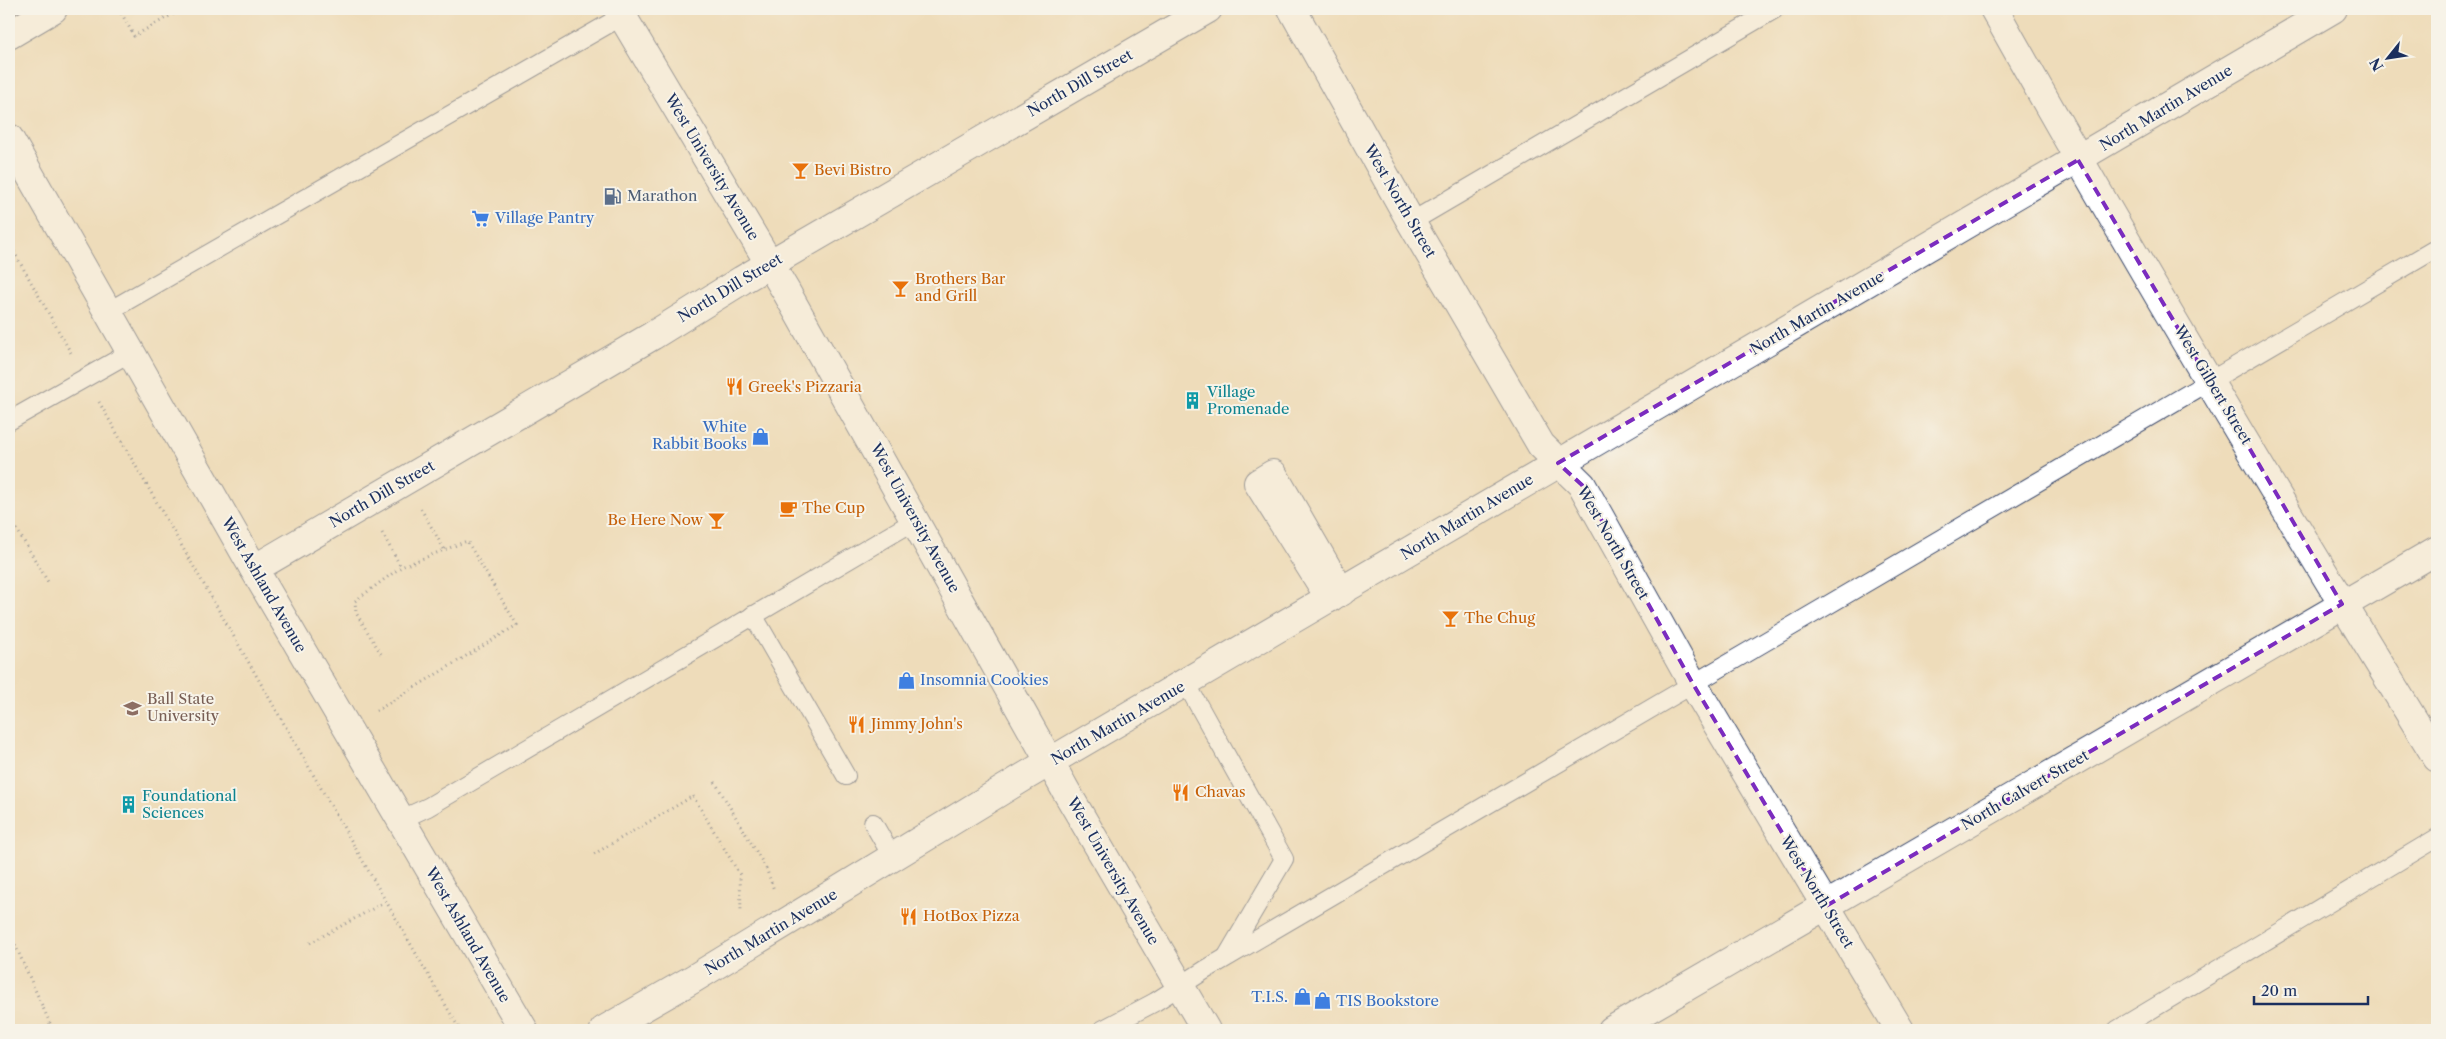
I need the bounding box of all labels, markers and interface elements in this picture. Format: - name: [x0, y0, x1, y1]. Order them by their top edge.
- north arrow: [2364, 32, 2414, 82]
- street label: North Dill Street: [1024, 44, 1136, 120]
- text: N: [2366, 55, 2388, 74]
- street label: North Martin Avenue: [2096, 60, 2236, 155]
- street label: West University Avenue: [661, 89, 764, 244]
- street label: West North Street: [1360, 140, 1441, 262]
- bar icon: Bevi Bistro: [790, 160, 810, 180]
- place label: Bevi Bistro: [814, 160, 891, 179]
- fuel station icon: Marathon: [603, 186, 623, 206]
- place label: Marathon: [627, 186, 698, 205]
- supermarket icon: Village Pantry: [471, 208, 491, 228]
- place label: Village Pantry: [494, 208, 595, 227]
- street label: North Dill Street: [674, 249, 786, 326]
- street label: North Martin Avenue: [1746, 266, 1887, 359]
- place label: Brothers Bar and Grill: [915, 269, 1006, 305]
- bar icon: Brothers Bar and Grill: [891, 278, 911, 298]
- street label: West Gilbert Street: [2170, 321, 2257, 449]
- restaurant icon: Greek's Pizzaria: [724, 377, 744, 397]
- place label: Greek's Pizzaria: [748, 377, 862, 396]
- place label: Village Promenade: [1206, 382, 1289, 418]
- building icon: Village Promenade: [1183, 391, 1203, 411]
- place label: White Rabbit Books: [652, 417, 747, 453]
- shop icon: White Rabbit Books: [751, 426, 771, 446]
- street label: West University Avenue: [866, 439, 964, 596]
- street label: North Dill Street: [326, 455, 438, 531]
- street label: North Martin Avenue: [1397, 469, 1537, 564]
- street label: West North Street: [1573, 482, 1654, 604]
- cafe icon: The Cup: [778, 498, 798, 518]
- place label: The Cup: [802, 498, 865, 517]
- place label: Be Here Now: [608, 510, 704, 529]
- bar icon: Be Here Now: [707, 510, 727, 530]
- street label: West Ashland Avenue: [217, 513, 311, 656]
- bar icon: The Chug: [1440, 608, 1460, 628]
- place label: The Chug: [1464, 608, 1535, 627]
- shop icon: Insomnia Cookies: [896, 670, 916, 690]
- place label: Insomnia Cookies: [920, 670, 1049, 689]
- street label: North Martin Avenue: [1047, 676, 1188, 769]
- place label: Ball State University: [147, 689, 220, 725]
- school or university icon: Ball State University: [123, 698, 143, 718]
- restaurant icon: Jimmy John's: [847, 714, 867, 734]
- place label: Jimmy John's: [869, 714, 963, 733]
- street label: North Calvert Street: [1958, 745, 2093, 834]
- restaurant icon: Chavas: [1171, 782, 1191, 802]
- place label: Chavas: [1195, 782, 1246, 801]
- place label: Foundational Sciences: [142, 786, 237, 822]
- street label: West University Avenue: [1063, 793, 1164, 948]
- building icon: Foundational Sciences: [118, 795, 138, 815]
- street label: West North Street: [1776, 831, 1859, 952]
- street label: West Ashland Avenue: [421, 863, 515, 1006]
- street label: North Martin Avenue: [701, 884, 841, 979]
- restaurant icon: HotBox Pizza: [899, 906, 919, 926]
- place label: HotBox Pizza: [923, 906, 1020, 925]
- scale bar: [2254, 974, 2367, 1006]
- text: 20 m: [2261, 981, 2297, 1000]
- place label: T.I.S.: [1251, 987, 1288, 1006]
- shop icon: T.I.S.: [1292, 987, 1312, 1007]
- shop icon: TIS Bookstore: [1312, 991, 1332, 1011]
- place label: TIS Bookstore: [1336, 991, 1439, 1010]

